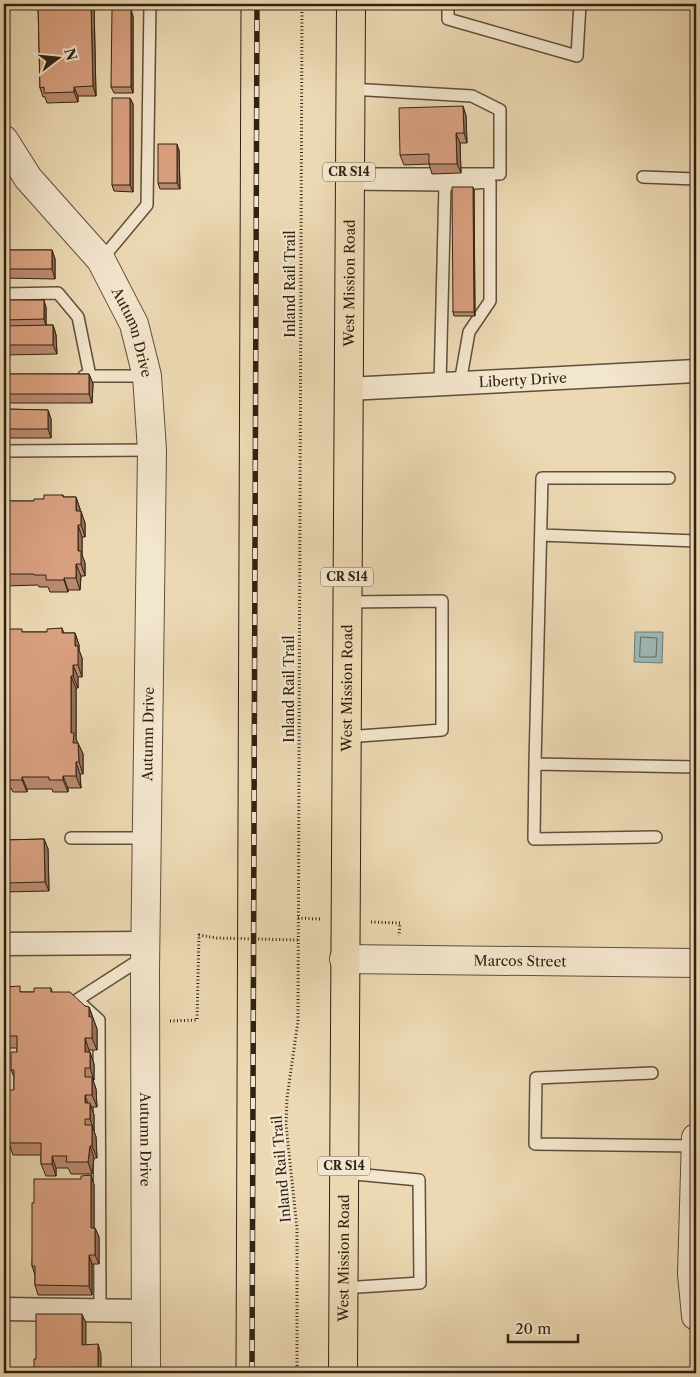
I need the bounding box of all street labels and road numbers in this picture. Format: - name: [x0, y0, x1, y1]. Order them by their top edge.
- road number: CR S14: [323, 162, 375, 182]
- street label: West Mission Road: [340, 219, 359, 348]
- street label: Inland Rail Trail: [281, 230, 299, 338]
- street label: Autumn Drive: [107, 284, 156, 379]
- street label: Liberty Drive: [478, 369, 567, 391]
- road number: CR S14: [321, 568, 373, 586]
- street label: West Mission Road: [338, 624, 356, 753]
- street label: Inland Rail Trail: [280, 635, 298, 743]
- street label: Autumn Drive: [138, 687, 158, 782]
- street label: Marcos Street: [474, 951, 566, 971]
- street label: Autumn Drive: [136, 1091, 155, 1187]
- street label: Inland Rail Trail: [267, 1115, 295, 1223]
- road number: CR S14: [318, 1156, 370, 1176]
- street label: West Mission Road: [334, 1194, 353, 1323]

